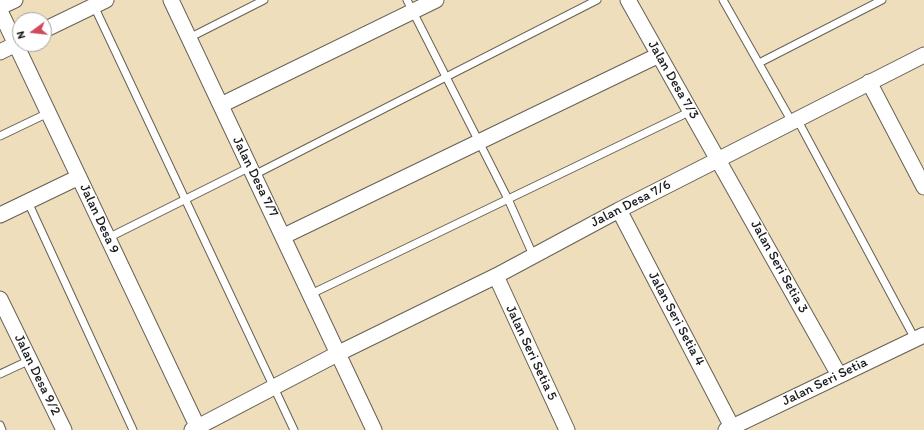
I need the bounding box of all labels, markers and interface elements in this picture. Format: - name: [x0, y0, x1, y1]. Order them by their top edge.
- north arrow: [12, 12, 52, 52]
- text: N: [14, 30, 28, 40]
- street label: Jalan Desa 7/3: [644, 38, 702, 122]
- street label: Jalan Desa 7/7: [228, 134, 282, 220]
- street label: Jalan Desa 7/6: [588, 177, 674, 231]
- street label: Jalan Desa 9: [76, 182, 122, 256]
- street label: Jalan Seri Setia 3: [747, 218, 811, 316]
- street label: Jalan Seri Setia 4: [644, 269, 708, 369]
- street label: Jalan Seri Setia 5: [502, 303, 560, 403]
- street label: Jalan Desa 9/2: [10, 332, 64, 418]
- street label: Jalan Seri Setia: [780, 354, 870, 410]

